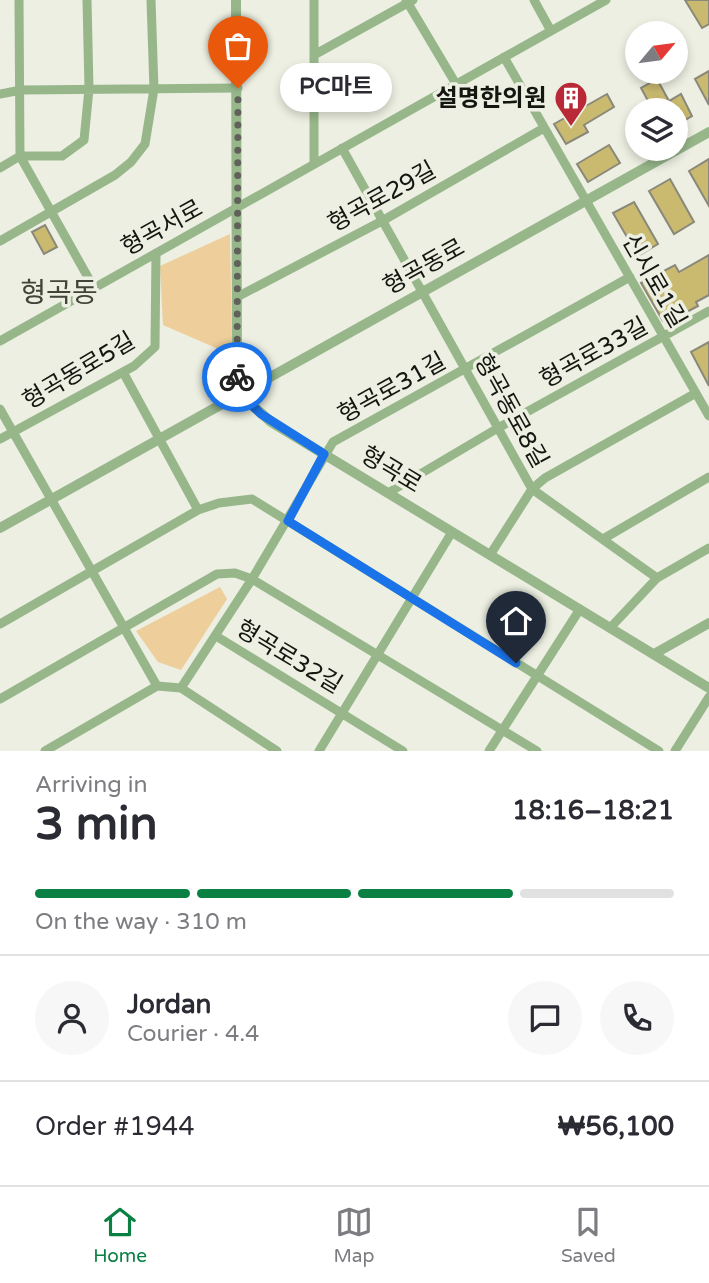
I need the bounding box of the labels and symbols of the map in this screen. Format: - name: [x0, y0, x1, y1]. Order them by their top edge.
- pin: [208, 16, 268, 88]
- north arrow: [625, 21, 688, 84]
- callout: PC마트: [280, 64, 392, 112]
- building icon: 설명한의원: [552, 79, 590, 128]
- place label: 설명한의원: [436, 84, 546, 113]
- street label: 형곡로29길: [323, 156, 441, 238]
- street label: 형곡서로: [116, 194, 208, 262]
- street label: 신시로1길: [616, 229, 692, 333]
- street label: 형곡동로: [378, 233, 470, 301]
- district label: 형곡동: [20, 276, 98, 310]
- street label: 형곡로33길: [535, 312, 653, 394]
- street label: 형곡동로5길: [18, 326, 140, 416]
- courier: [202, 342, 272, 412]
- street label: 형곡로31길: [333, 347, 451, 429]
- street label: 형곡동로8길: [468, 349, 554, 473]
- street label: 형곡로: [355, 441, 427, 499]
- pin: [486, 591, 546, 663]
- street label: 형곡로32길: [231, 614, 347, 700]

